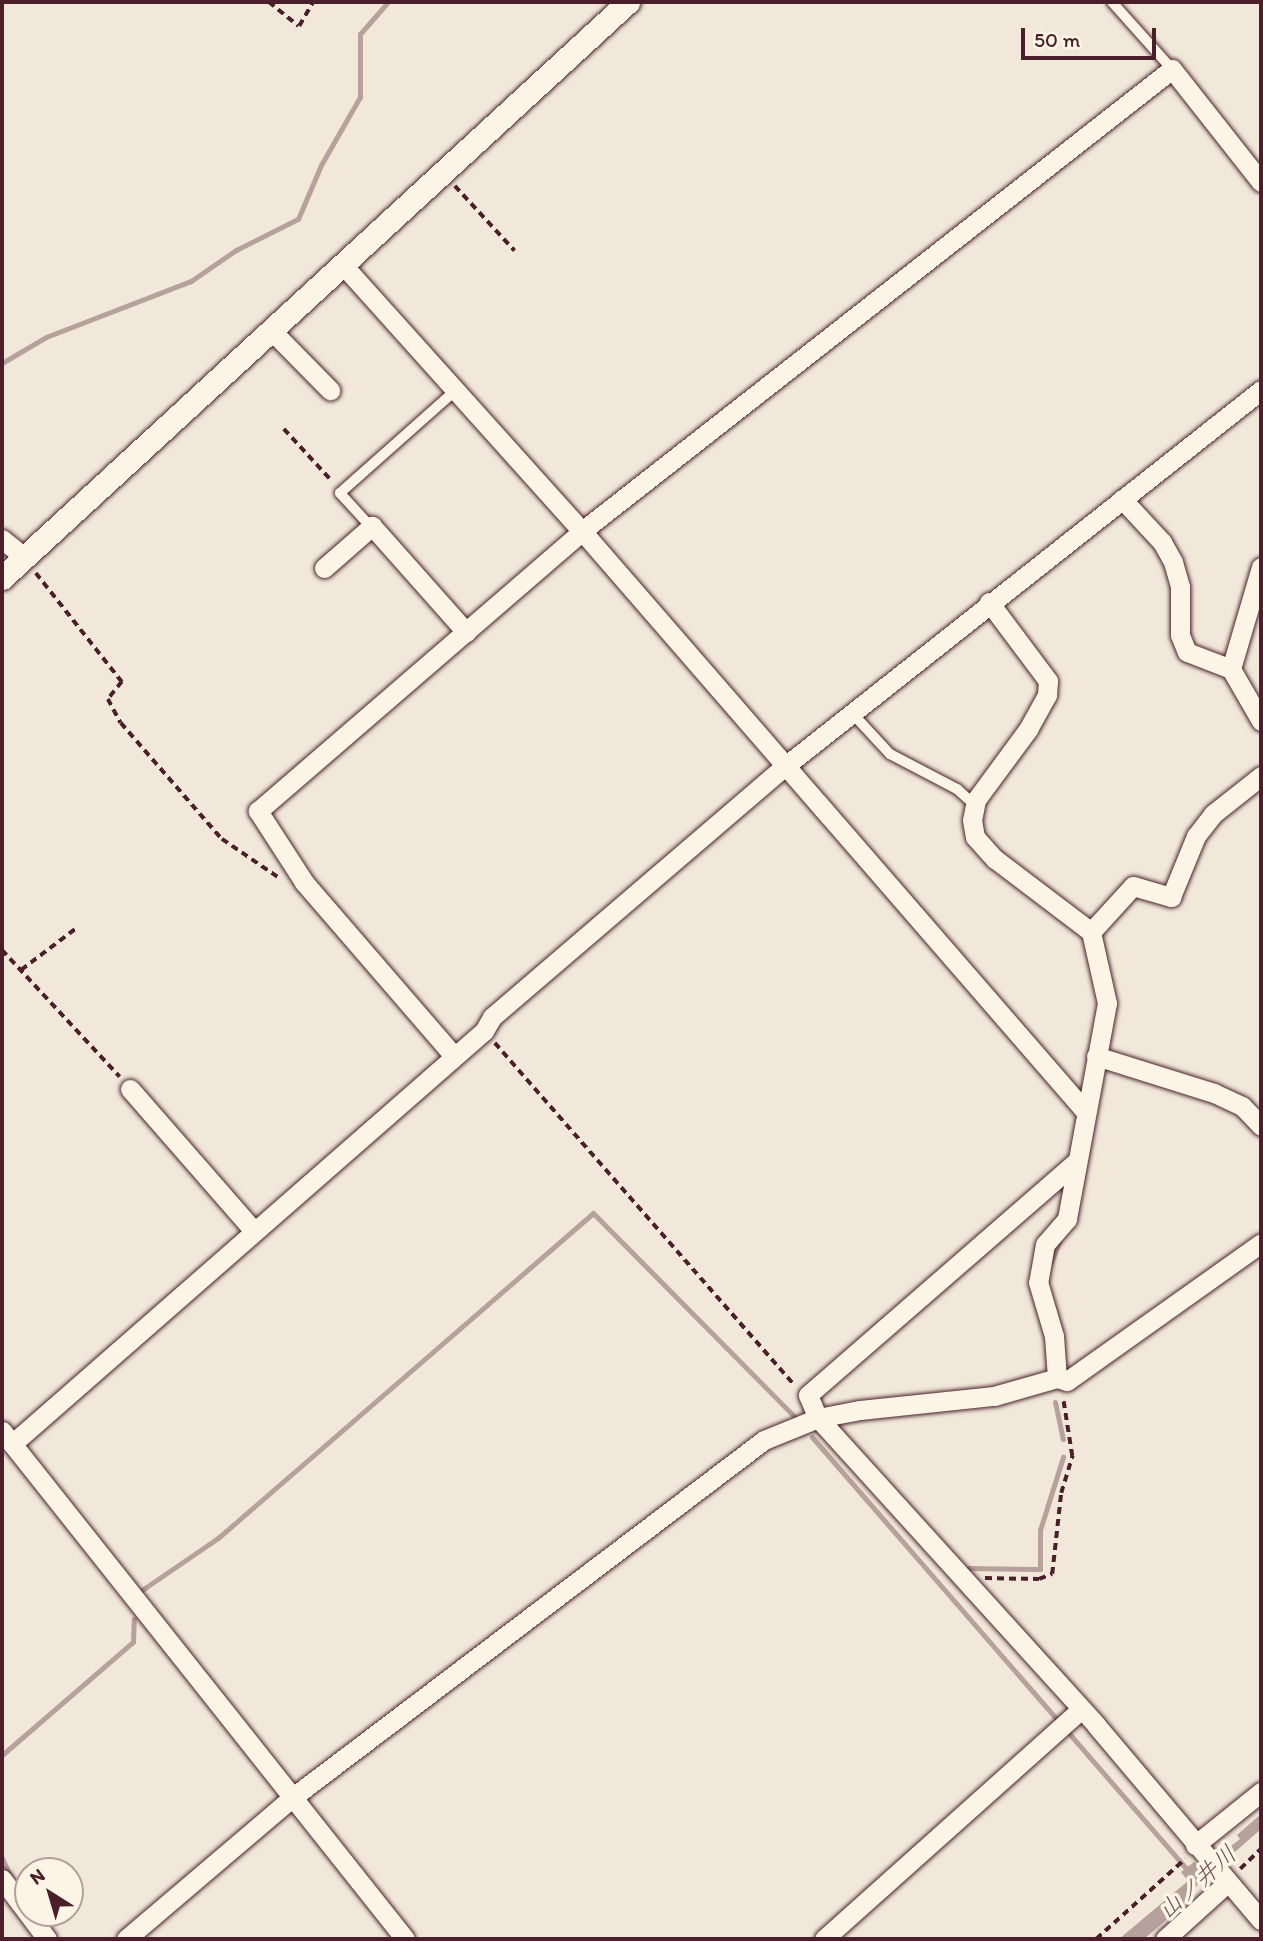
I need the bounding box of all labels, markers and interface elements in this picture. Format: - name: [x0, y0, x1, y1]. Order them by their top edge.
- scale bar: [1025, 14, 1160, 58]
- text: 50 m: [1034, 27, 1080, 52]
- water label: 山ノ井川: [1152, 1839, 1242, 1925]
- north arrow: [14, 1857, 84, 1927]
- text: N: [25, 1863, 49, 1889]

